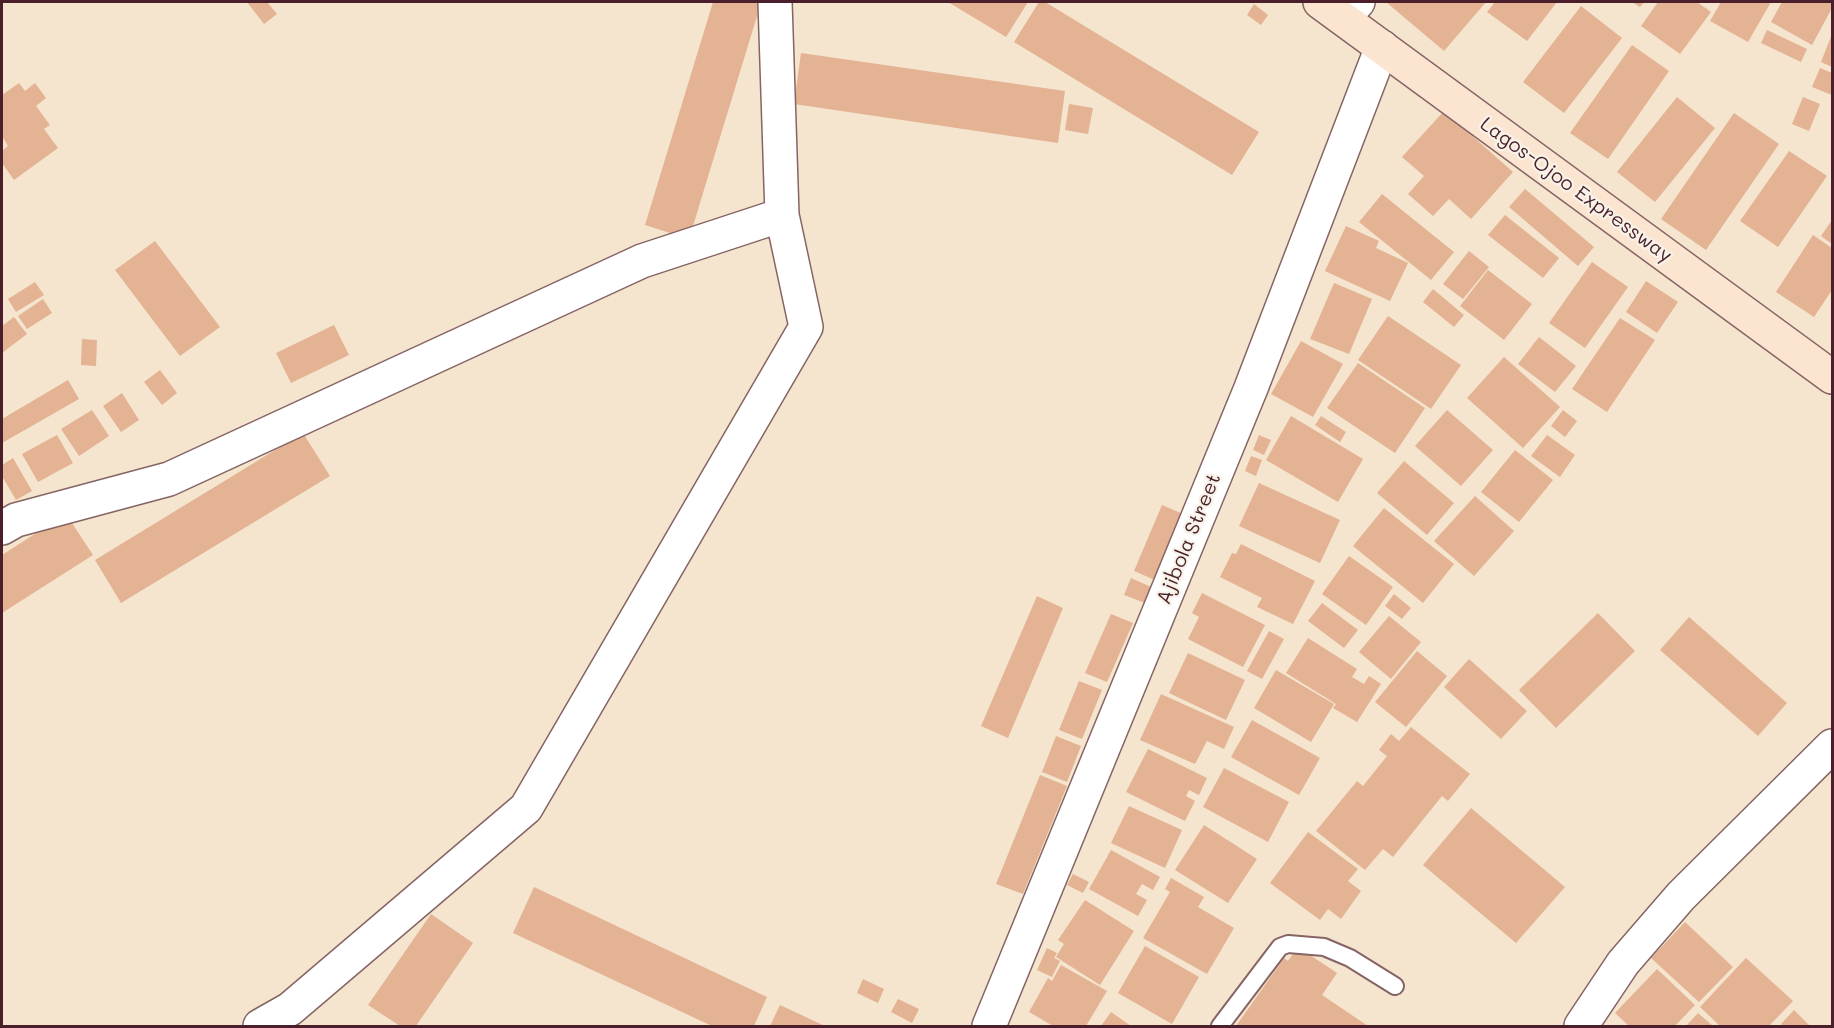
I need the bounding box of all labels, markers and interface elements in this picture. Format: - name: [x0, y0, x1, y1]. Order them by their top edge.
- street label: Lagos-Ojoo Expressway: [1475, 112, 1677, 268]
- street label: Ajibola Street: [1152, 470, 1226, 608]

